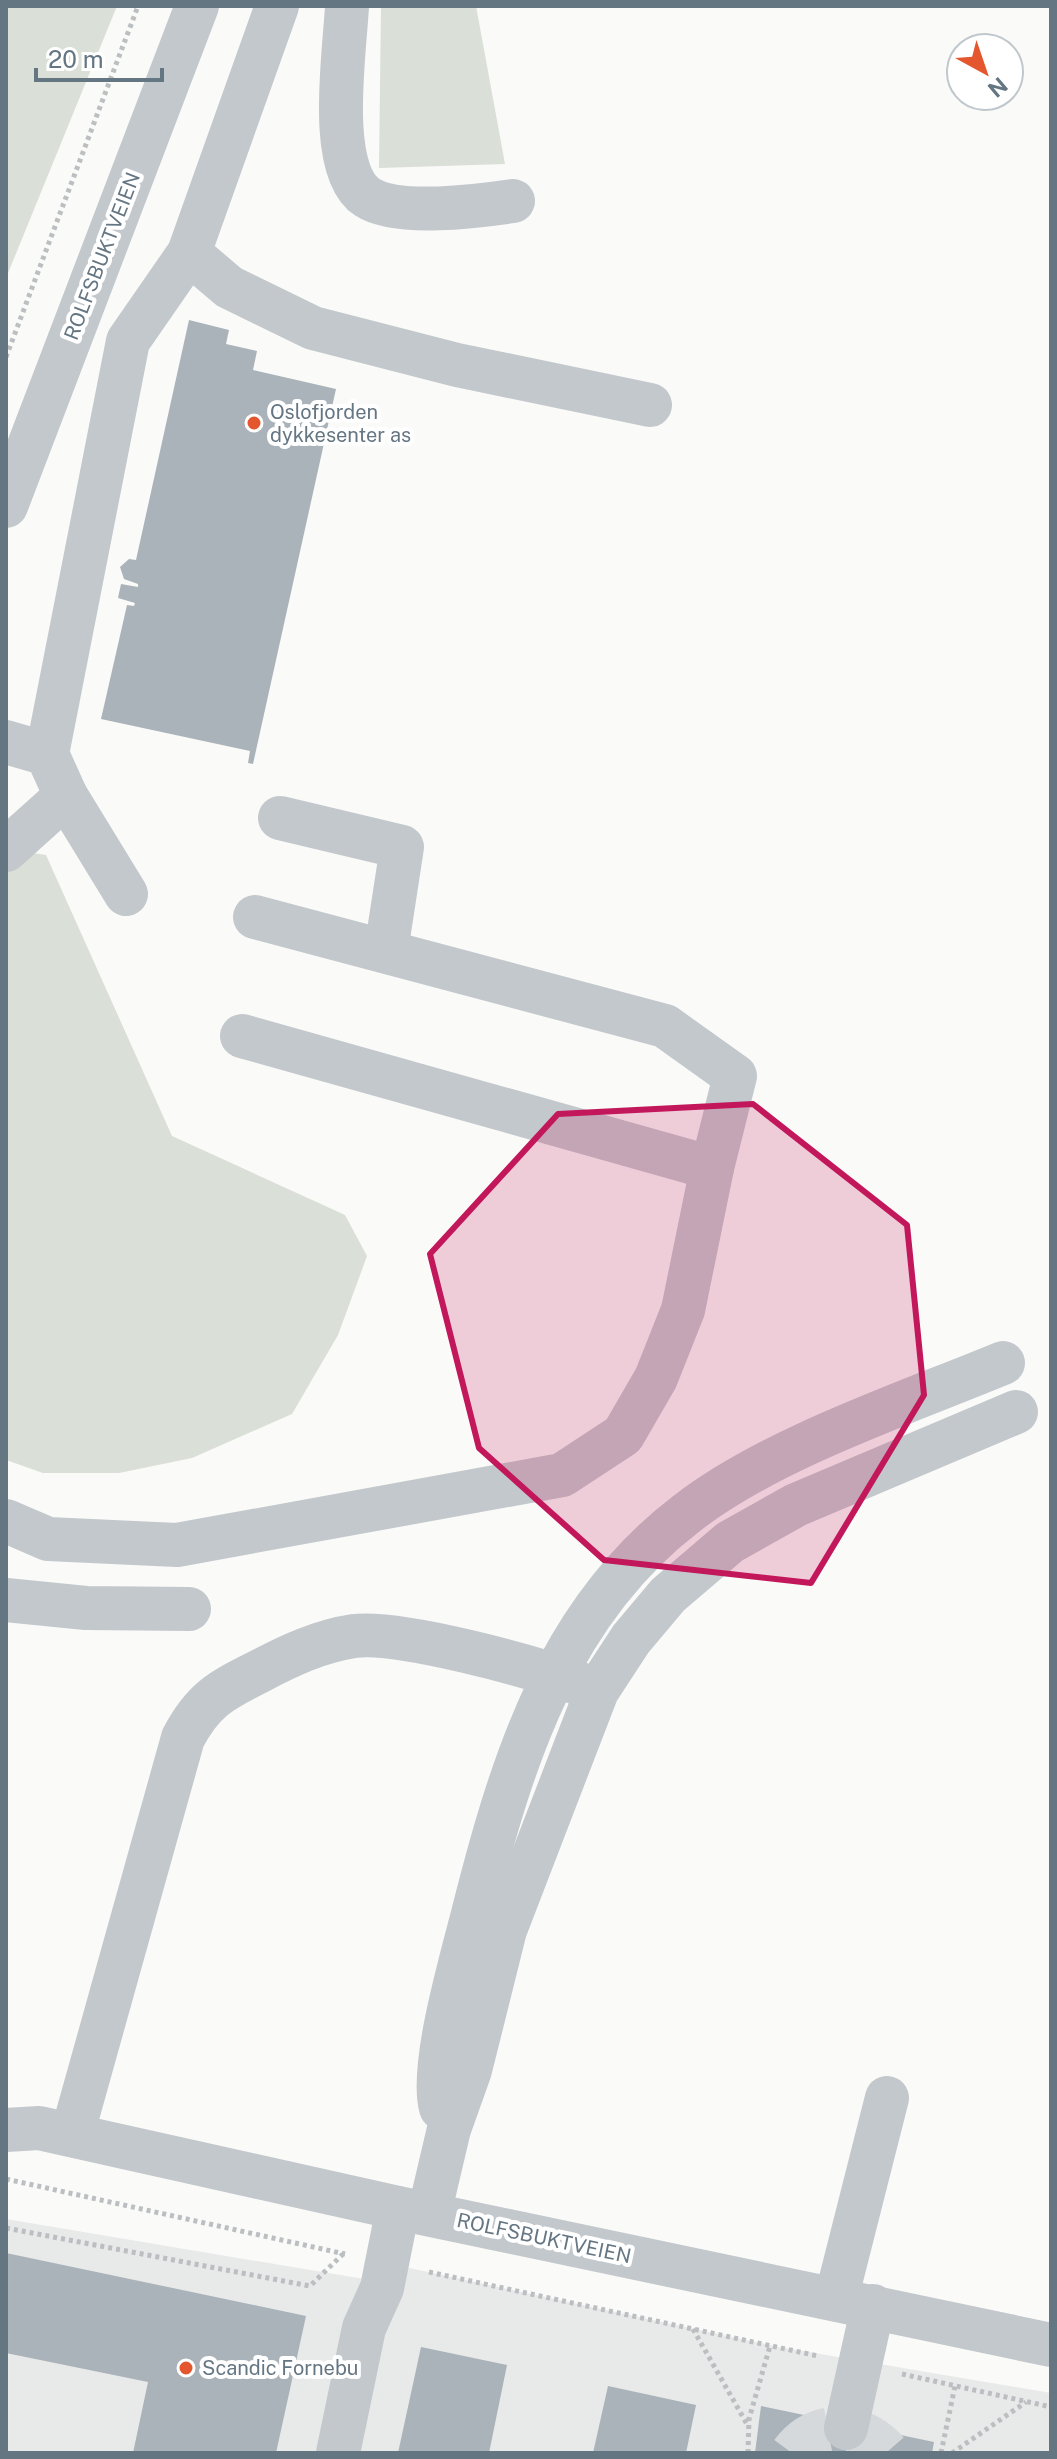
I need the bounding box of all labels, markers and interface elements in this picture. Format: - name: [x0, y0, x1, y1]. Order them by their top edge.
- scale bar: [36, 32, 162, 82]
- north arrow: [945, 32, 1025, 112]
- text: 20 m: [48, 45, 104, 73]
- text: N: [983, 72, 1013, 103]
- street label: ROLFSBUKTVEIEN: [59, 169, 145, 343]
- place label: Oslofjorden dykkesenter as: [270, 400, 411, 447]
- marker: Oslofjorden dykkesenter as: [245, 414, 263, 432]
- street label: ROLFSBUKTVEIEN: [455, 2208, 633, 2268]
- place label: Scandic Fornebu: [202, 2356, 358, 2380]
- marker: Scandic Fornebu: [177, 2359, 195, 2377]

